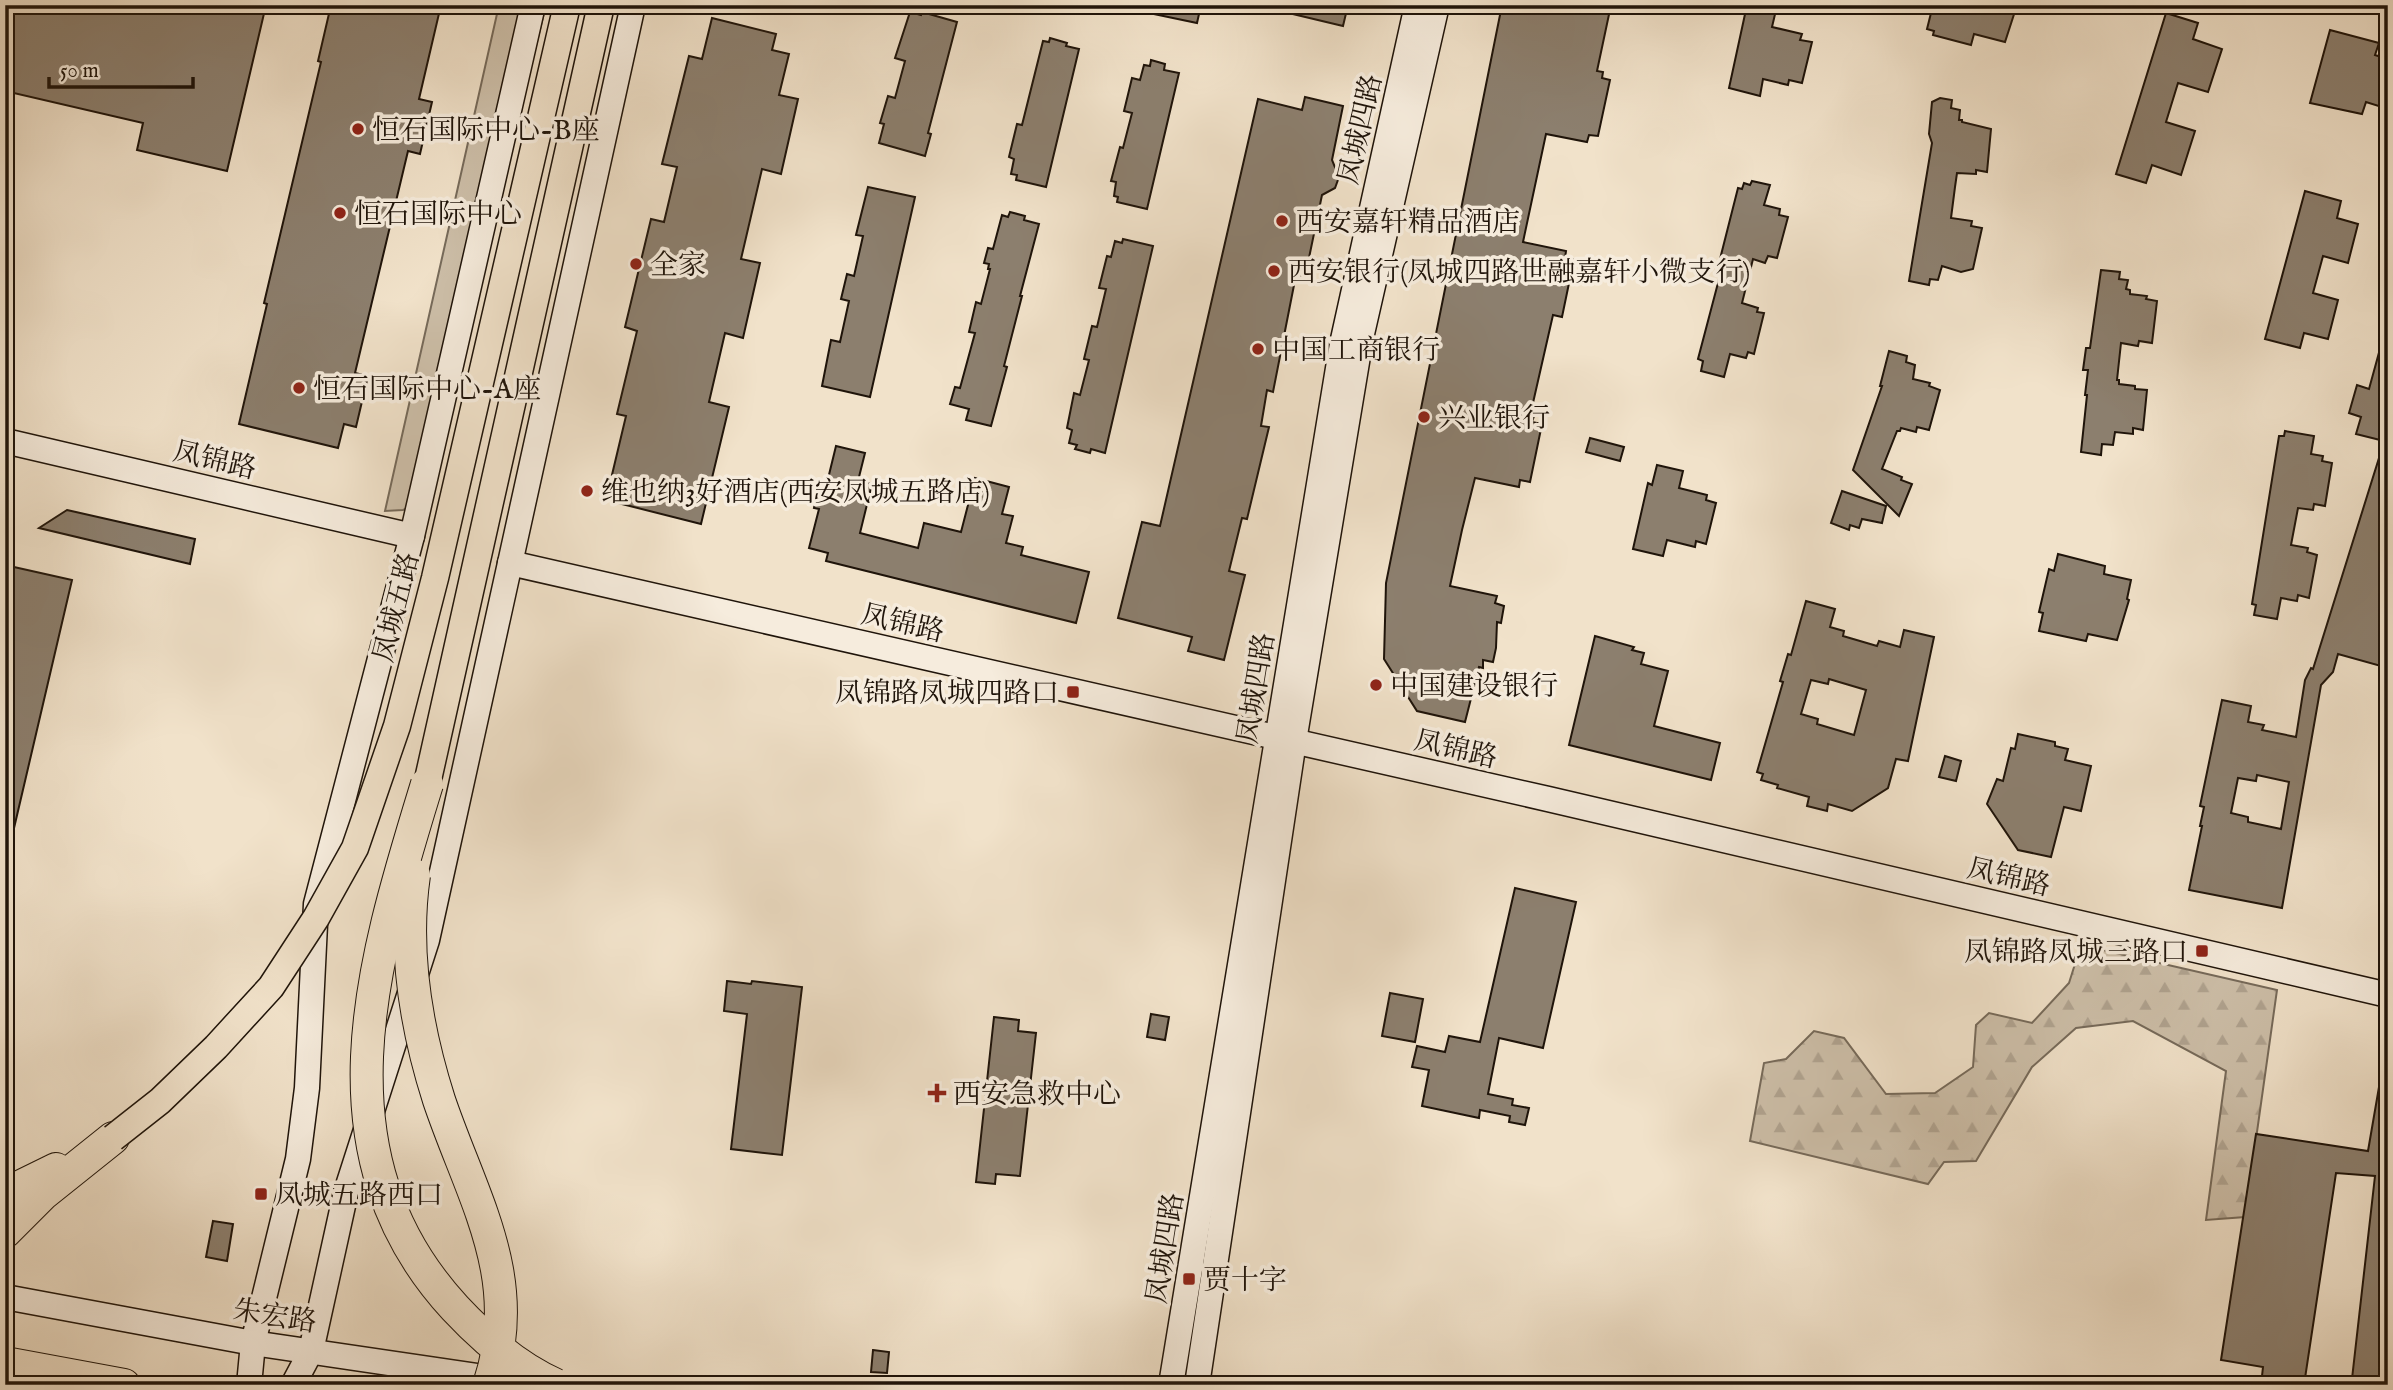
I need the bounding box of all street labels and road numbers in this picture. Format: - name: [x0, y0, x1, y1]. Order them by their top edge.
- street label: 凤城四路: [1332, 71, 1391, 188]
- street label: 凤锦路: [170, 435, 259, 488]
- street label: 凤城五路: [367, 549, 428, 666]
- street label: 凤锦路: [858, 598, 947, 651]
- street label: 凤城四路: [1231, 630, 1284, 746]
- street label: 凤锦路: [1411, 724, 1500, 777]
- street label: 凤锦路: [1964, 852, 2053, 905]
- street label: 凤城四路: [1140, 1190, 1193, 1306]
- street label: 朱宏路: [230, 1294, 319, 1341]

